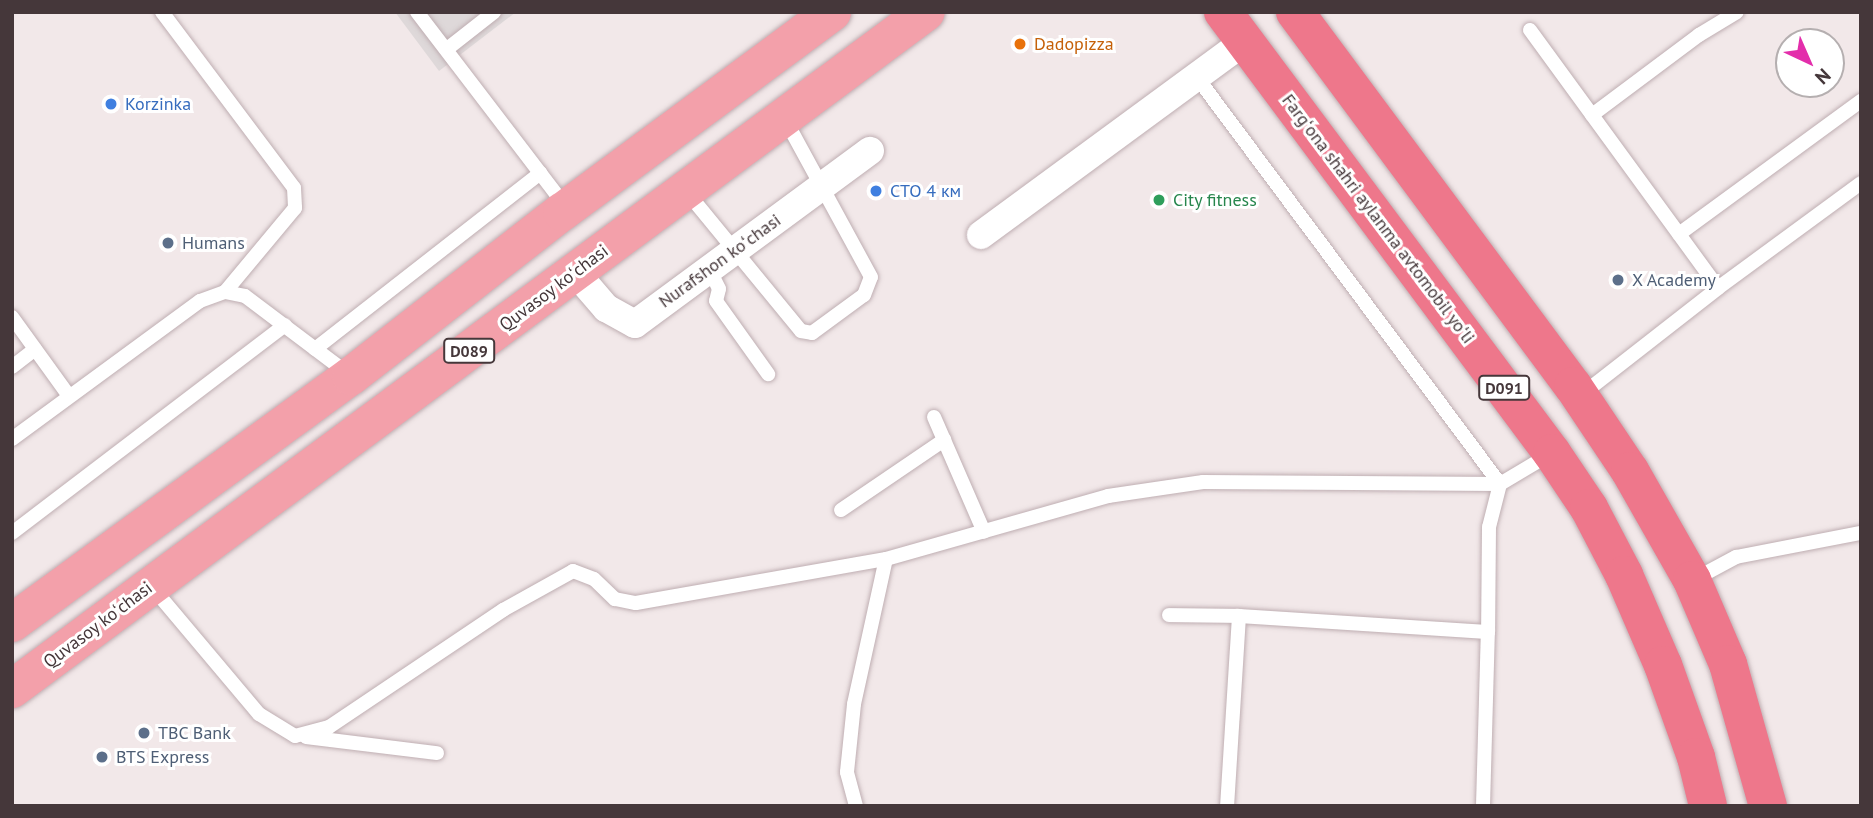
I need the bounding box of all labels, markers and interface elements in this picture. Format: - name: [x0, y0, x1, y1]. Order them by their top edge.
- north arrow: [1775, 28, 1845, 98]
- place label: Dadopizza: [1034, 33, 1114, 55]
- marker: Dadopizza: [1012, 36, 1028, 52]
- text: N: [1810, 64, 1836, 90]
- street label: Fargʻona shahri aylanma avtomobil yoʻli: [1277, 90, 1479, 348]
- place label: Korzinka: [125, 93, 191, 115]
- marker: Korzinka: [103, 96, 119, 112]
- place label: СТО 4 км: [890, 180, 961, 202]
- marker: СТО 4 км: [868, 183, 884, 199]
- place label: City fitness: [1173, 189, 1257, 211]
- marker: City fitness: [1151, 192, 1167, 208]
- street label: Nurafshon koʻchasi: [655, 209, 785, 313]
- place label: Humans: [182, 232, 245, 254]
- marker: Humans: [160, 235, 176, 251]
- street label: Quvasoy koʻchasi: [495, 240, 613, 336]
- place label: X Academy: [1632, 269, 1717, 291]
- marker: X Academy: [1610, 272, 1626, 288]
- road number: D089: [443, 338, 495, 364]
- road number: D091: [1478, 376, 1530, 400]
- street label: Quvasoy koʻchasi: [39, 577, 157, 673]
- place label: TBC Bank: [158, 722, 231, 744]
- marker: TBC Bank: [136, 725, 152, 741]
- place label: BTS Express: [116, 746, 209, 768]
- marker: BTS Express: [94, 749, 110, 765]

